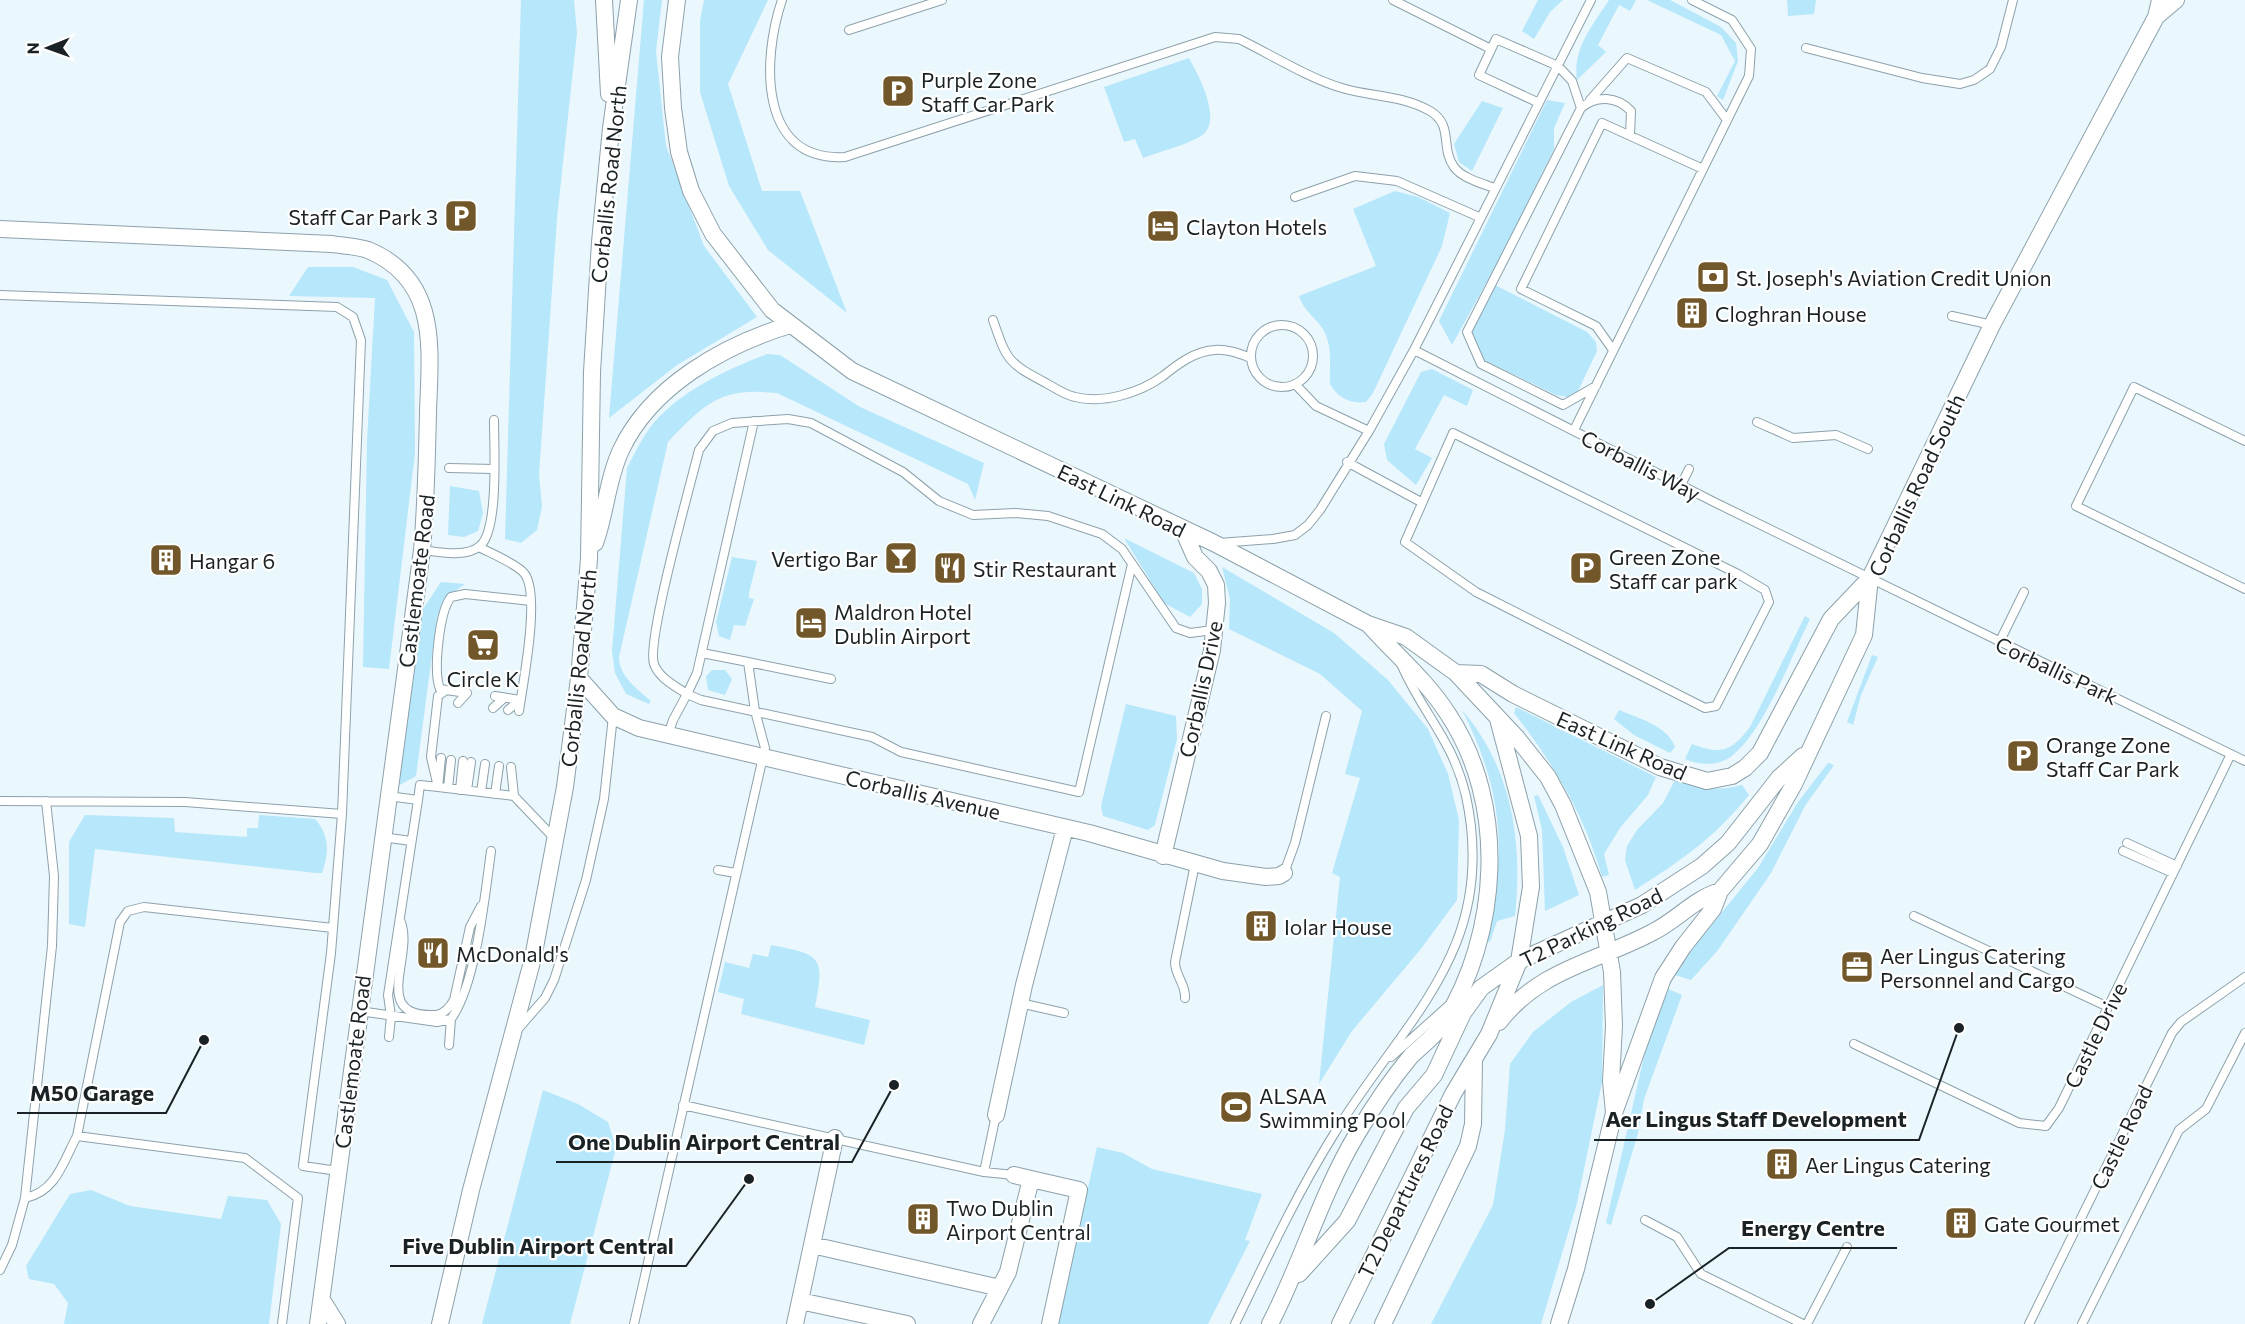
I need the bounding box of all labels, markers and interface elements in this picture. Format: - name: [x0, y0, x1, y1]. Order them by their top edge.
- north arrow: [18, 18, 78, 78]
- text: N: [23, 42, 42, 54]
- place label: Purple Zone Staff Car Park: [921, 67, 1055, 116]
- parking icon: Purple Zone Staff Car Park: [880, 73, 916, 109]
- street label: Corballis Road North: [585, 84, 631, 284]
- parking icon: Staff Car Park 3: [443, 198, 479, 234]
- place label: Staff Car Park 3: [288, 204, 438, 229]
- hotel icon: Clayton Hotels: [1145, 208, 1181, 244]
- place label: Clayton Hotels: [1186, 214, 1327, 239]
- bank icon: St. Joseph's Aviation Credit Union: [1695, 259, 1731, 295]
- place label: St. Joseph's Aviation Credit Union: [1736, 265, 2052, 290]
- building icon: Cloghran House: [1674, 295, 1710, 331]
- place label: Cloghran House: [1715, 301, 1867, 326]
- street label: Corballis Road South: [1863, 390, 1969, 580]
- street label: Corballis Way: [1577, 424, 1705, 506]
- street label: East Link Road: [1054, 458, 1190, 542]
- street label: Castlemoate Road: [393, 493, 439, 669]
- bar icon: Vertigo Bar: [883, 540, 919, 576]
- building icon: Hangar 6: [148, 542, 184, 578]
- place label: Green Zone Staff car park: [1609, 544, 1738, 593]
- place label: Vertigo Bar: [771, 546, 878, 571]
- place label: Hangar 6: [189, 548, 275, 573]
- restaurant icon: Stir Restaurant: [932, 550, 968, 586]
- parking icon: Green Zone Staff car park: [1568, 550, 1604, 586]
- place label: Stir Restaurant: [973, 556, 1117, 581]
- street label: Corballis Road North: [555, 568, 601, 768]
- place label: Maldron Hotel Dublin Airport: [834, 599, 972, 648]
- hotel icon: Maldron Hotel Dublin Airport: [793, 605, 829, 641]
- street label: Corballis Drive: [1173, 618, 1227, 760]
- supermarket icon: Circle K: [465, 627, 501, 663]
- street label: Corballis Park: [1992, 631, 2122, 709]
- place label: Circle K: [447, 666, 519, 691]
- street label: East Link Road: [1553, 705, 1691, 785]
- place label: Orange Zone Staff Car Park: [2046, 732, 2180, 781]
- parking icon: Orange Zone Staff Car Park: [2005, 738, 2041, 774]
- street label: Corballis Avenue: [843, 764, 1003, 824]
- street label: T2 Parking Road: [1516, 882, 1666, 972]
- building icon: Iolar House: [1243, 908, 1279, 944]
- place label: Iolar House: [1284, 914, 1392, 939]
- restaurant icon: McDonald's: [415, 935, 451, 971]
- place label: McDonald's: [456, 941, 569, 966]
- place label: Aer Lingus Catering Personnel and Cargo: [1880, 943, 2075, 992]
- office icon: Aer Lingus Catering Personnel and Cargo: [1839, 949, 1875, 985]
- street label: Castlemoate Road: [329, 974, 375, 1150]
- street label: Castle Drive: [2059, 978, 2131, 1092]
- callout: M50 Garage: [17, 1073, 166, 1113]
- text: M50 Garage: [30, 1079, 154, 1106]
- street label: Castle Road: [2085, 1081, 2157, 1193]
- place label: ALSAA Swimming Pool: [1259, 1083, 1406, 1132]
- sports icon: ALSAA Swimming Pool: [1218, 1089, 1254, 1125]
- street label: T2 Departures Road: [1352, 1100, 1458, 1282]
- callout: Aer Lingus Staff Development: [1594, 1100, 1919, 1140]
- text: Aer Lingus Staff Development: [1605, 1105, 1907, 1132]
- callout: One Dublin Airport Central: [556, 1122, 852, 1162]
- text: One Dublin Airport Central: [568, 1128, 840, 1155]
- building icon: Aer Lingus Catering: [1764, 1146, 1800, 1182]
- place label: Aer Lingus Catering: [1805, 1152, 1991, 1177]
- place label: Two Dublin Airport Central: [946, 1195, 1091, 1244]
- building icon: Two Dublin Airport Central: [905, 1201, 941, 1237]
- building icon: Gate Gourmet: [1943, 1205, 1979, 1241]
- callout: Energy Centre: [1729, 1208, 1897, 1248]
- place label: Gate Gourmet: [1984, 1211, 2120, 1236]
- text: Energy Centre: [1741, 1214, 1885, 1241]
- callout: Five Dublin Airport Central: [390, 1226, 686, 1266]
- text: Five Dublin Airport Central: [402, 1232, 674, 1259]

